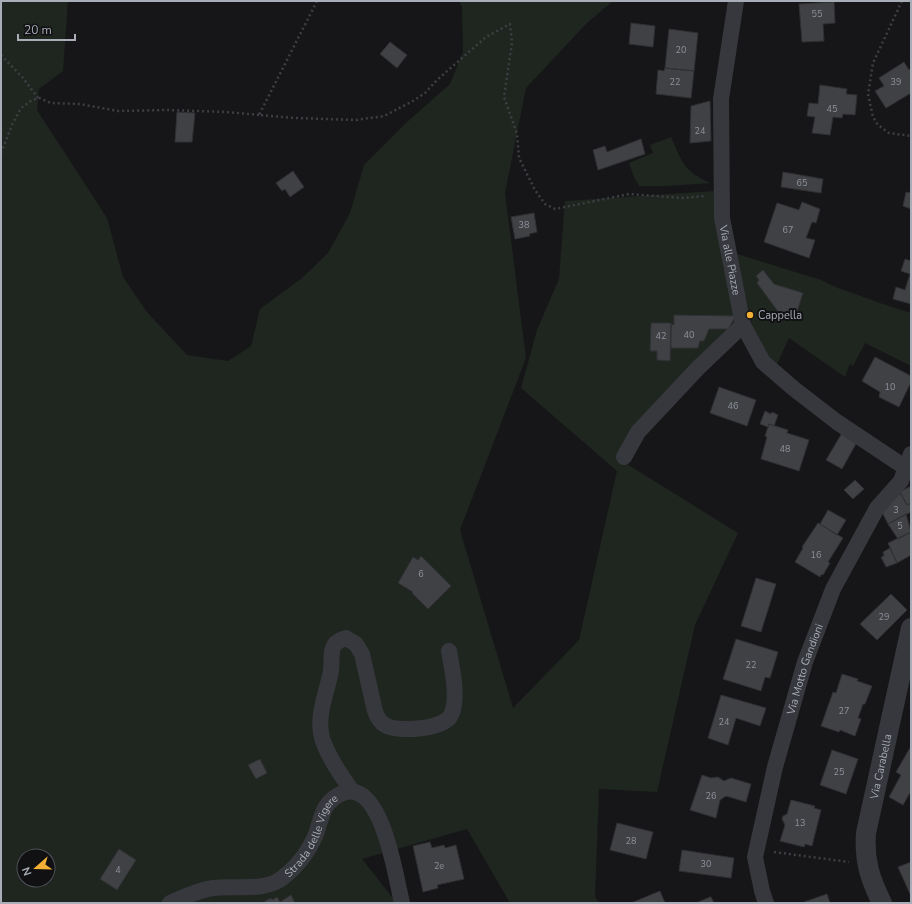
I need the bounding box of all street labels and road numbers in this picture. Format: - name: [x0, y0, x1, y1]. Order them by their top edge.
- street label: Via alle Piazze: [715, 223, 744, 297]
- street label: Via Motto Gandioni: [783, 622, 827, 717]
- street label: Via Carabella: [866, 732, 896, 801]
- street label: Strada delle Vigere: [281, 791, 341, 881]

